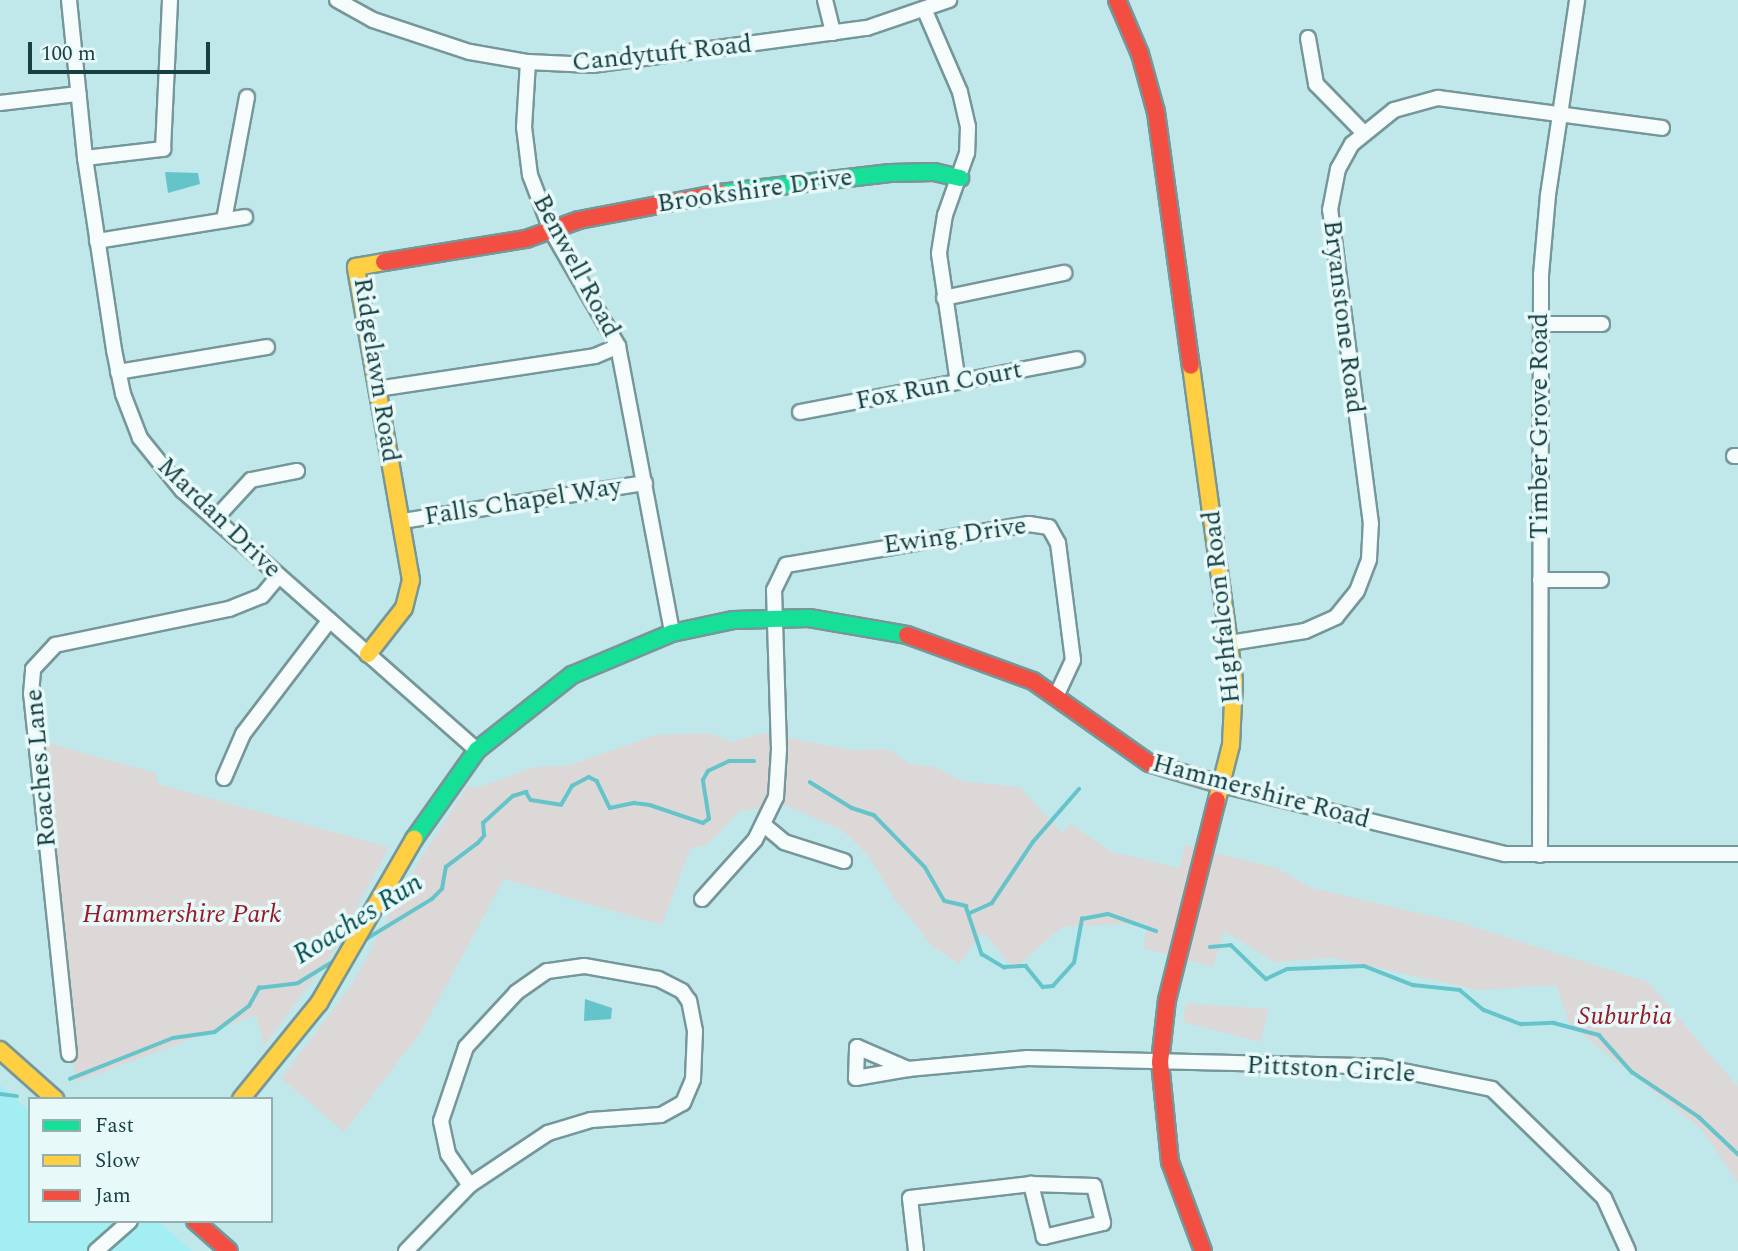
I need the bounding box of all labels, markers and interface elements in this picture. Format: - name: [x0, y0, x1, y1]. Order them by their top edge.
- scale bar: [32, 28, 214, 72]
- street label: Candytuft Road: [571, 29, 753, 79]
- text: 100 m: [41, 38, 96, 70]
- street label: Brookshire Drive: [655, 162, 855, 220]
- street label: Benwell Road: [525, 189, 627, 343]
- street label: Bryanstone Road: [1316, 218, 1370, 416]
- street label: Ridgelawn Road: [346, 275, 406, 465]
- street label: Timber Grove Road: [1524, 313, 1556, 539]
- street label: Fox Run Court: [853, 355, 1025, 417]
- street label: Mardan Drive: [150, 451, 288, 585]
- street label: Falls Chapel Way: [422, 471, 624, 533]
- street label: Highfalcon Road: [1196, 509, 1248, 705]
- street label: Ewing Drive: [882, 511, 1028, 561]
- street label: Roaches Lane: [19, 688, 63, 848]
- street label: Hammershire Road: [1149, 748, 1373, 836]
- water label: Roaches Run: [287, 866, 429, 972]
- park label: Hammershire Park: [83, 899, 281, 931]
- park label: Suburbia: [1578, 1001, 1672, 1033]
- street label: Pittston Circle: [1246, 1050, 1416, 1090]
- legend: [28, 1097, 273, 1223]
- text: Fast: [95, 1110, 134, 1142]
- text: Slow: [95, 1145, 139, 1177]
- text: Jam: [95, 1180, 131, 1212]

